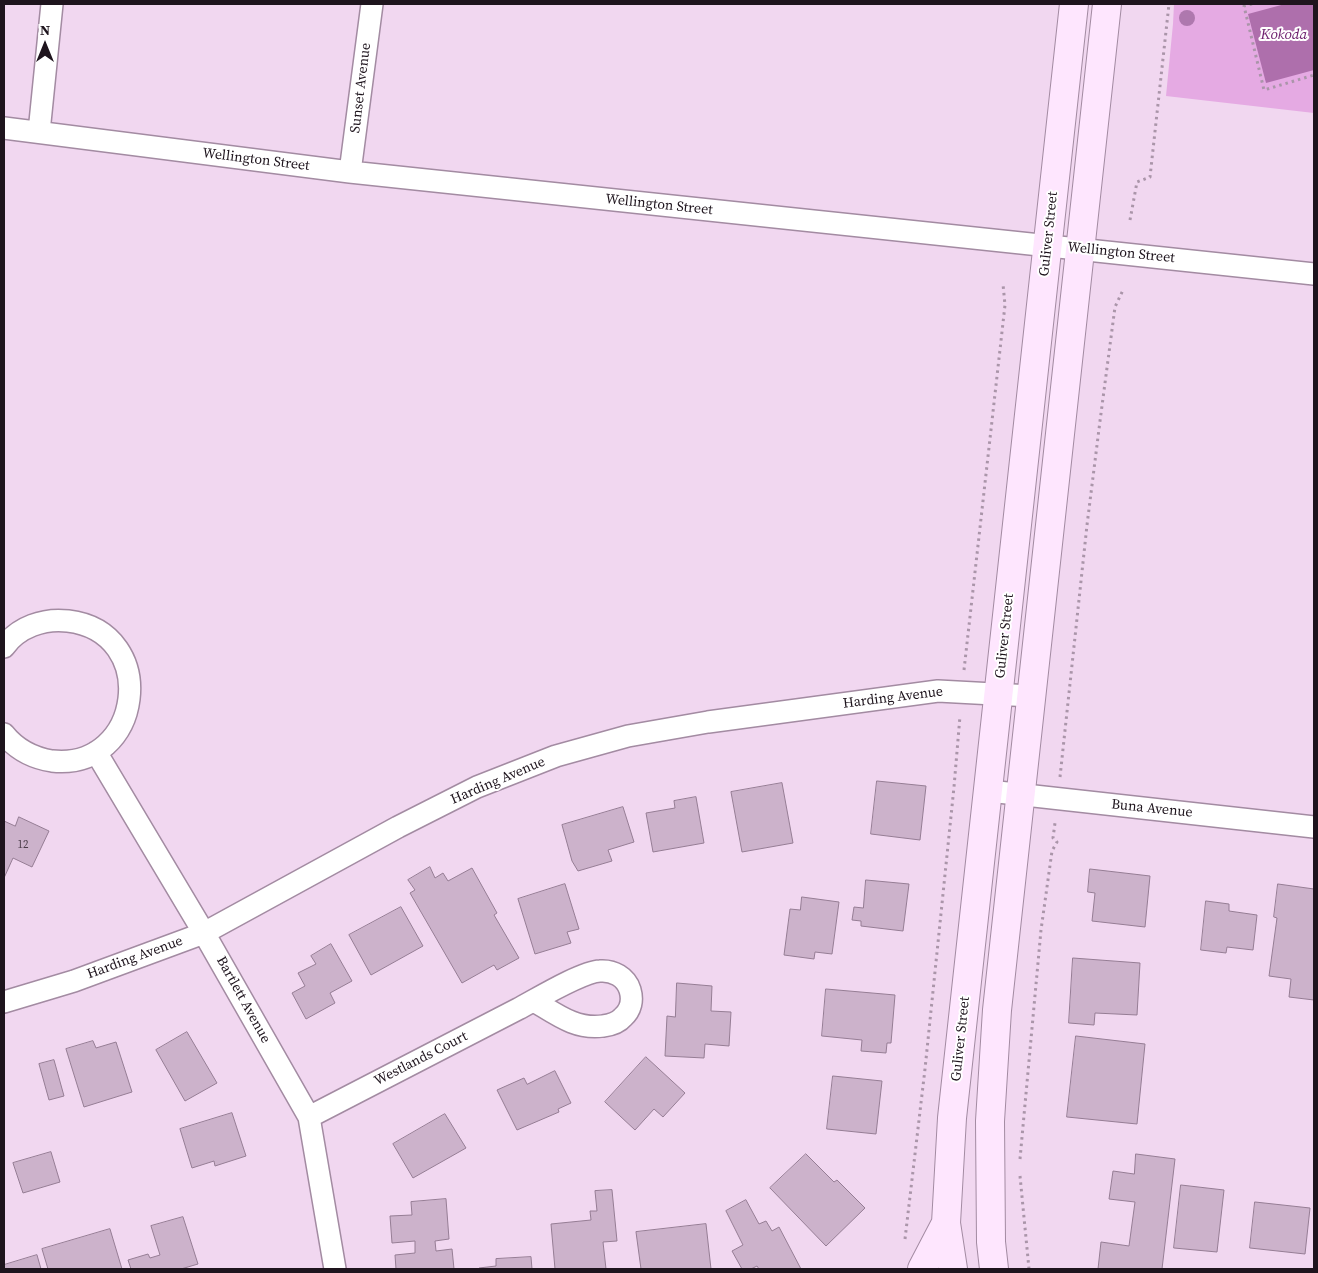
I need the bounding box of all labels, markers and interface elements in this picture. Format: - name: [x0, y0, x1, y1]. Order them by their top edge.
- north arrow: [20, 20, 70, 70]
- text: N: [40, 20, 50, 40]
- water label: Kokoda: [1261, 26, 1307, 44]
- street label: Sunset Avenue: [347, 42, 375, 134]
- street label: Wellington Street: [201, 145, 311, 175]
- street label: Wellington Street: [604, 191, 714, 219]
- street label: Guliver Street: [1036, 191, 1062, 277]
- street label: Wellington Street: [1066, 239, 1176, 267]
- street label: Guliver Street: [992, 593, 1018, 679]
- street label: Harding Avenue: [842, 684, 944, 712]
- street label: Harding Avenue: [448, 754, 548, 808]
- street label: Buna Avenue: [1111, 796, 1193, 822]
- house number: 12: [18, 838, 28, 852]
- street label: Harding Avenue: [85, 933, 185, 983]
- street label: Bartlett Avenue: [212, 954, 274, 1046]
- street label: Guliver Street: [948, 996, 974, 1082]
- street label: Westlands Court: [372, 1028, 470, 1090]

